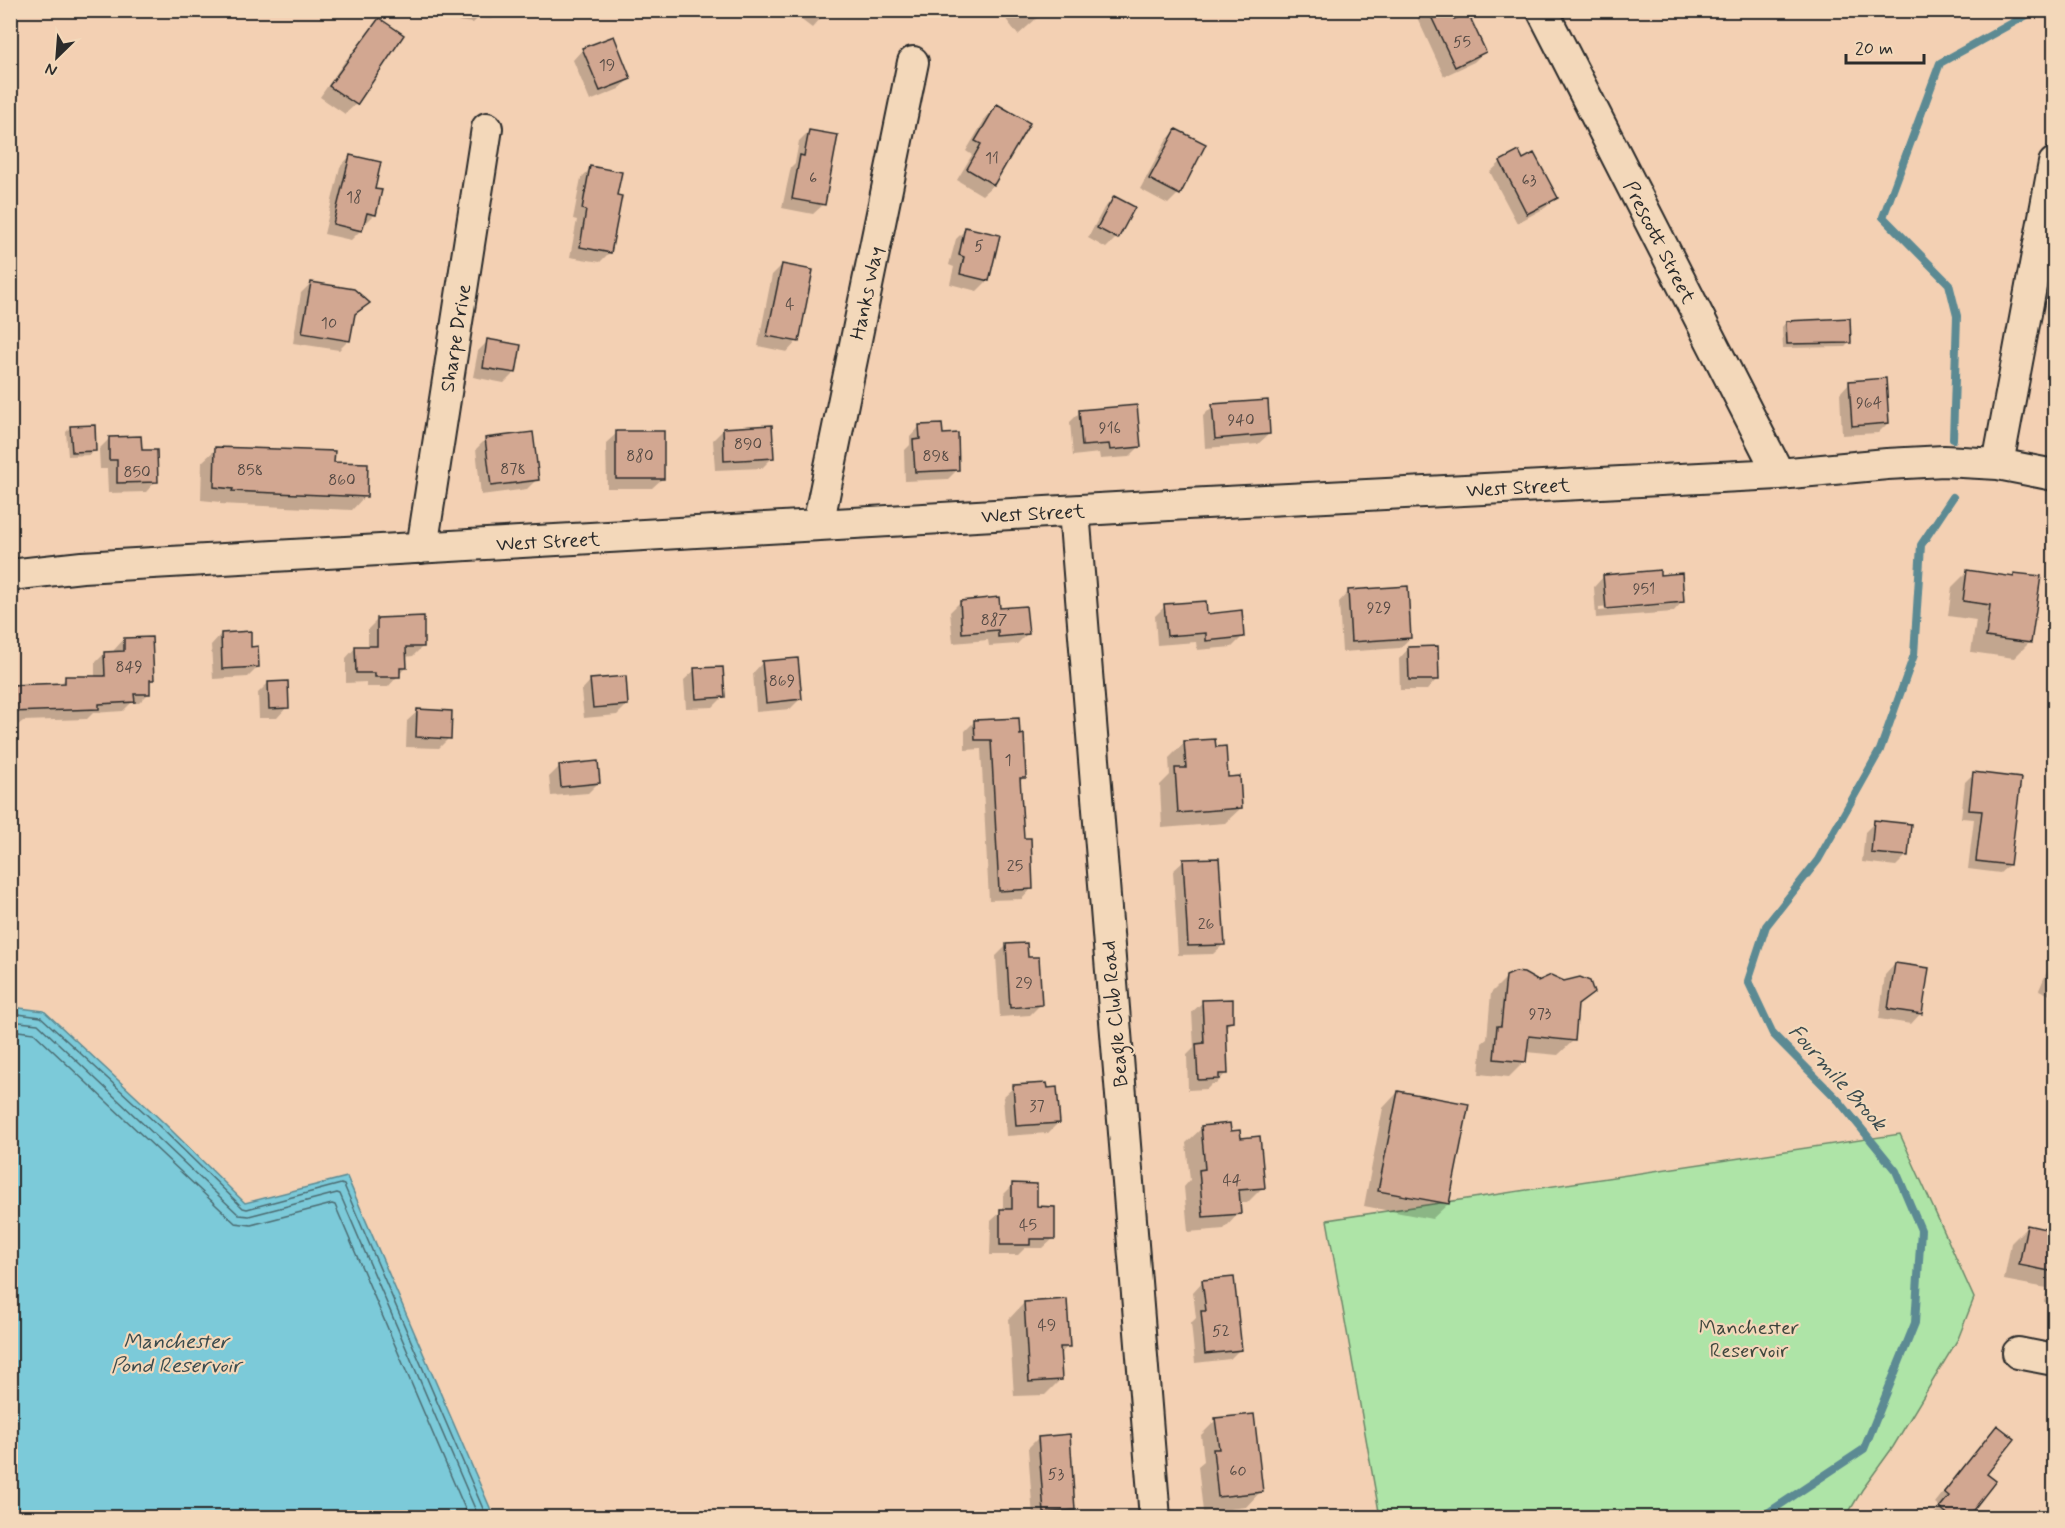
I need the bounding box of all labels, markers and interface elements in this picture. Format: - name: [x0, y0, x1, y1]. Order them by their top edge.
- north arrow: [27, 27, 87, 87]
- scale bar: [1846, 27, 1924, 65]
- house number: 55: [1453, 32, 1471, 53]
- text: 20 m: [1855, 37, 1893, 61]
- house number: 19: [599, 55, 615, 76]
- text: N: [42, 57, 61, 81]
- house number: 11: [985, 148, 999, 169]
- house number: 6: [809, 168, 817, 189]
- house number: 63: [1522, 170, 1537, 191]
- street label: Prescott Street: [1616, 177, 1701, 309]
- house number: 18: [346, 187, 362, 208]
- house number: 5: [974, 236, 984, 257]
- street label: Hanks Way: [844, 244, 891, 343]
- street label: Sharpe Drive: [435, 282, 478, 394]
- house number: 4: [785, 294, 795, 315]
- house number: 10: [321, 313, 337, 334]
- house number: 964: [1856, 393, 1882, 414]
- house number: 940: [1227, 410, 1255, 431]
- house number: 916: [1099, 418, 1121, 439]
- house number: 890: [734, 434, 762, 455]
- house number: 880: [626, 446, 654, 467]
- house number: 898: [922, 446, 950, 467]
- house number: 878: [500, 459, 526, 480]
- house number: 858: [237, 460, 263, 481]
- house number: 850: [123, 462, 151, 483]
- house number: 860: [328, 470, 356, 491]
- street label: West Street: [1466, 472, 1571, 505]
- street label: West Street: [981, 498, 1086, 531]
- street label: West Street: [496, 526, 601, 559]
- house number: 951: [1633, 579, 1655, 600]
- house number: 929: [1367, 598, 1391, 619]
- house number: 887: [981, 610, 1007, 631]
- house number: 849: [115, 657, 143, 678]
- house number: 869: [769, 671, 795, 692]
- house number: 1: [1004, 750, 1012, 771]
- house number: 25: [1007, 856, 1023, 877]
- house number: 26: [1198, 914, 1214, 935]
- street label: Beagle Club Road: [1096, 939, 1137, 1088]
- house number: 29: [1015, 973, 1033, 994]
- house number: 973: [1529, 1004, 1552, 1025]
- water label: Fourmile Brook: [1782, 1018, 1894, 1138]
- house number: 37: [1029, 1096, 1045, 1117]
- house number: 44: [1222, 1170, 1242, 1191]
- house number: 45: [1019, 1215, 1037, 1236]
- house number: 49: [1038, 1315, 1056, 1336]
- park label: Manchester Reservoir: [1699, 1315, 1799, 1365]
- house number: 52: [1212, 1321, 1230, 1342]
- water label: Manchester Pond Reservoir: [111, 1328, 244, 1380]
- house number: 60: [1229, 1461, 1247, 1482]
- house number: 53: [1048, 1464, 1064, 1485]

